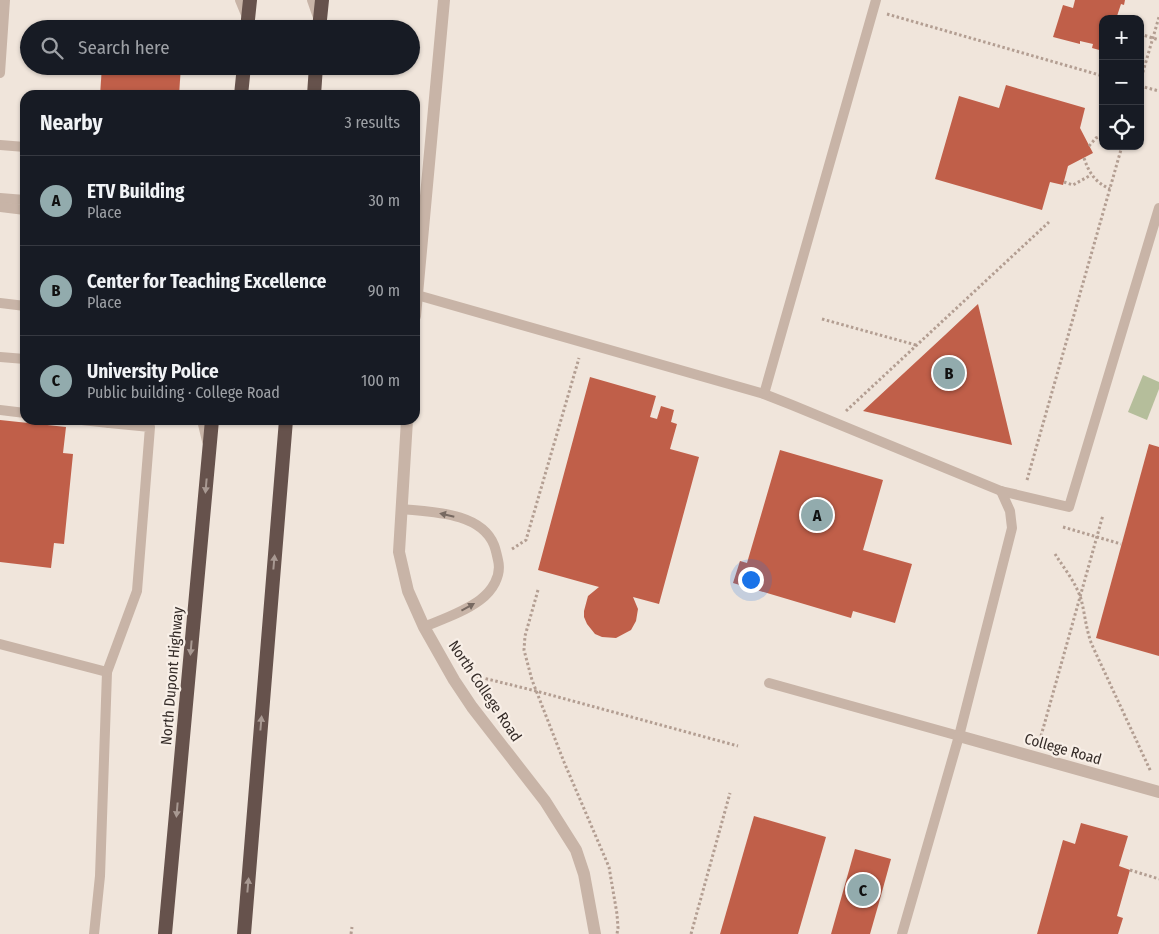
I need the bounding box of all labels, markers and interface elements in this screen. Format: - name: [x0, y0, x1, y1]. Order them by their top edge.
- map controls: [1099, 15, 1144, 150]
- button: +: [1099, 15, 1144, 60]
- search box: [20, 20, 420, 75]
- icon: search: [38, 34, 66, 62]
- text: Search here: [78, 36, 170, 59]
- button: −: [1099, 60, 1144, 105]
- button: locate: [1099, 105, 1144, 150]
- text: Nearby: [40, 110, 102, 136]
- text: 3 results: [344, 113, 400, 132]
- text: ETV Building: [87, 180, 184, 203]
- text: A: [52, 191, 60, 210]
- text: 30 m: [368, 191, 400, 210]
- text: Place: [87, 203, 122, 222]
- text: Center for Teaching Excellence: [87, 270, 326, 293]
- text: B: [52, 281, 60, 300]
- text: 90 m: [368, 281, 400, 300]
- text: Place: [87, 293, 122, 312]
- pin: B: [933, 354, 965, 392]
- text: University Police: [87, 360, 219, 383]
- text: C: [52, 371, 60, 390]
- text: 100 m: [361, 371, 400, 390]
- text: Public building · College Road: [87, 383, 280, 402]
- one-way arrow: [202, 478, 210, 494]
- pin: A: [801, 496, 833, 534]
- one-way arrow: [439, 511, 454, 519]
- one-way arrow: [271, 553, 279, 569]
- your location: [738, 567, 764, 593]
- one-way arrow: [462, 602, 475, 611]
- street label: North Dupont Highway: [157, 606, 187, 746]
- street label: North College Road: [445, 637, 525, 745]
- one-way arrow: [187, 640, 195, 656]
- one-way arrow: [257, 715, 265, 731]
- street label: College Road: [1022, 729, 1104, 769]
- one-way arrow: [172, 802, 180, 818]
- pin: C: [847, 871, 879, 909]
- one-way arrow: [244, 877, 252, 893]

